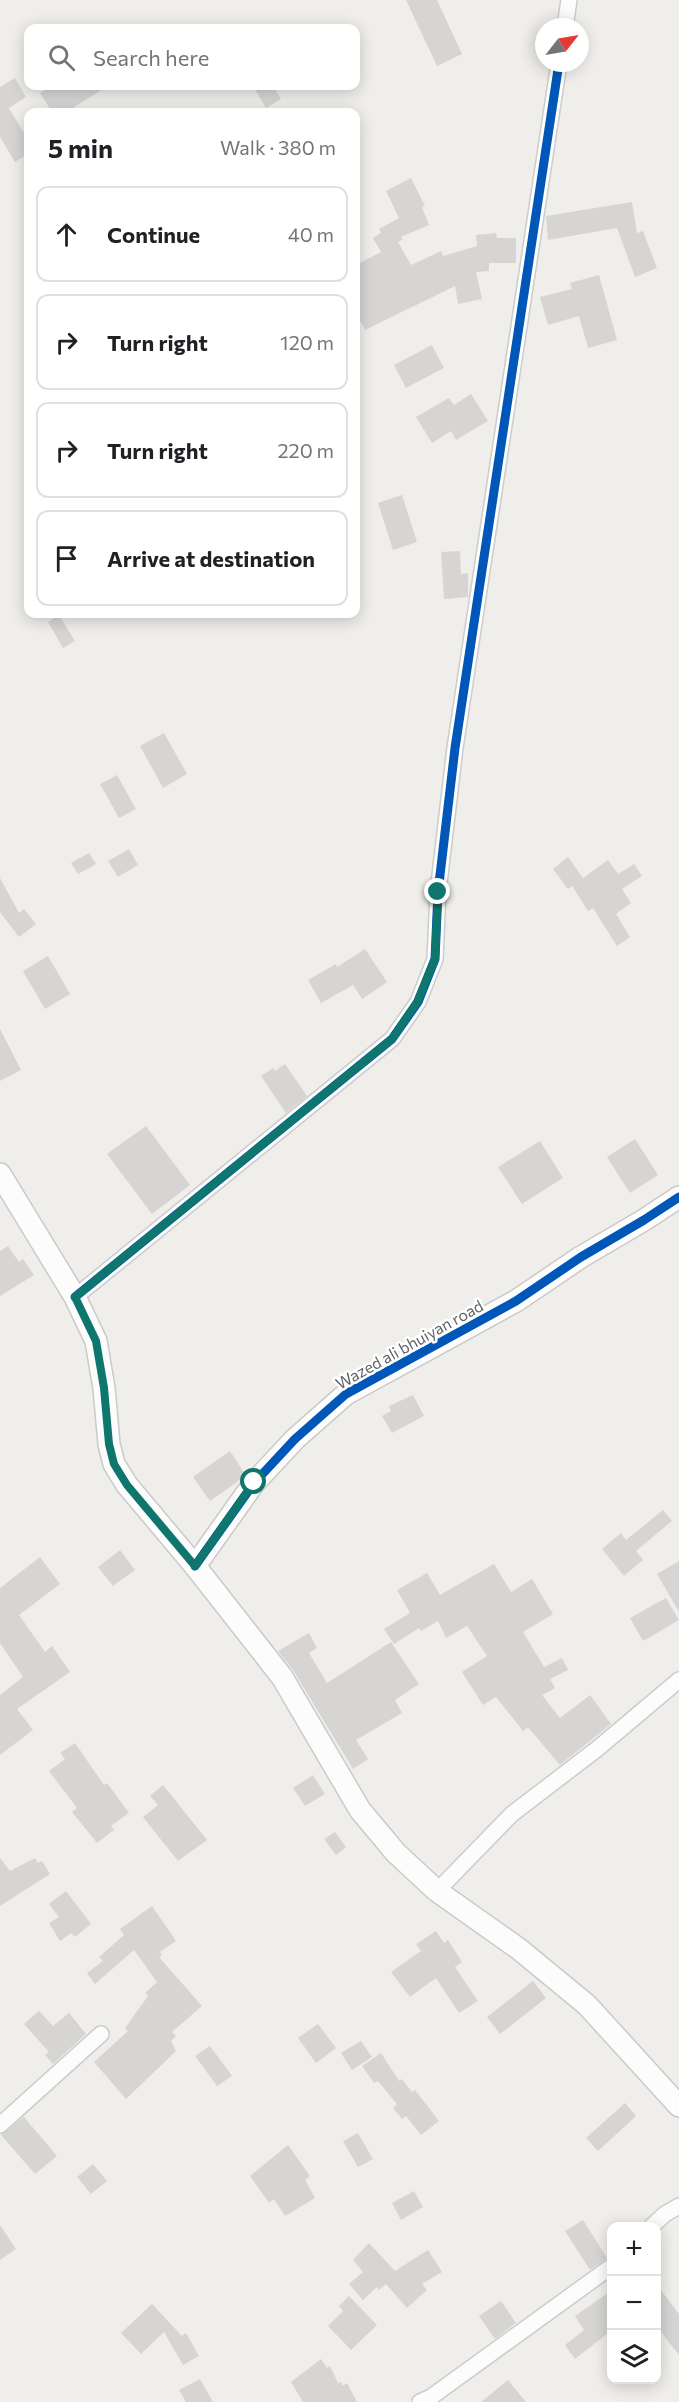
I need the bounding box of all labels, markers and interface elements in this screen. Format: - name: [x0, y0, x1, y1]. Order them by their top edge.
- north arrow: [535, 18, 589, 72]
- search box: [24, 24, 360, 90]
- icon: search: [45, 41, 78, 74]
- text: Search here: [93, 44, 209, 71]
- text: 5 min: [48, 132, 113, 163]
- text: Walk · 380 m: [220, 135, 336, 159]
- icon: ahead: [50, 218, 83, 251]
- text: Continue: [107, 221, 200, 248]
- text: 40 m: [288, 222, 334, 246]
- icon: right: [50, 326, 83, 359]
- text: Turn right: [107, 329, 208, 356]
- text: 120 m: [280, 330, 334, 354]
- icon: right: [50, 434, 83, 467]
- text: Turn right: [107, 437, 208, 464]
- text: 220 m: [278, 438, 334, 462]
- icon: arrive: [50, 542, 83, 575]
- text: Arrive at destination: [107, 545, 315, 572]
- route end: [424, 878, 450, 904]
- street label: Wazed ali bhuiyan road: [332, 1295, 486, 1393]
- route start: [240, 1468, 266, 1494]
- map controls: [607, 2222, 661, 2384]
- button: +: [607, 2222, 661, 2276]
- button: −: [607, 2276, 661, 2330]
- button: layers: [607, 2330, 661, 2384]

